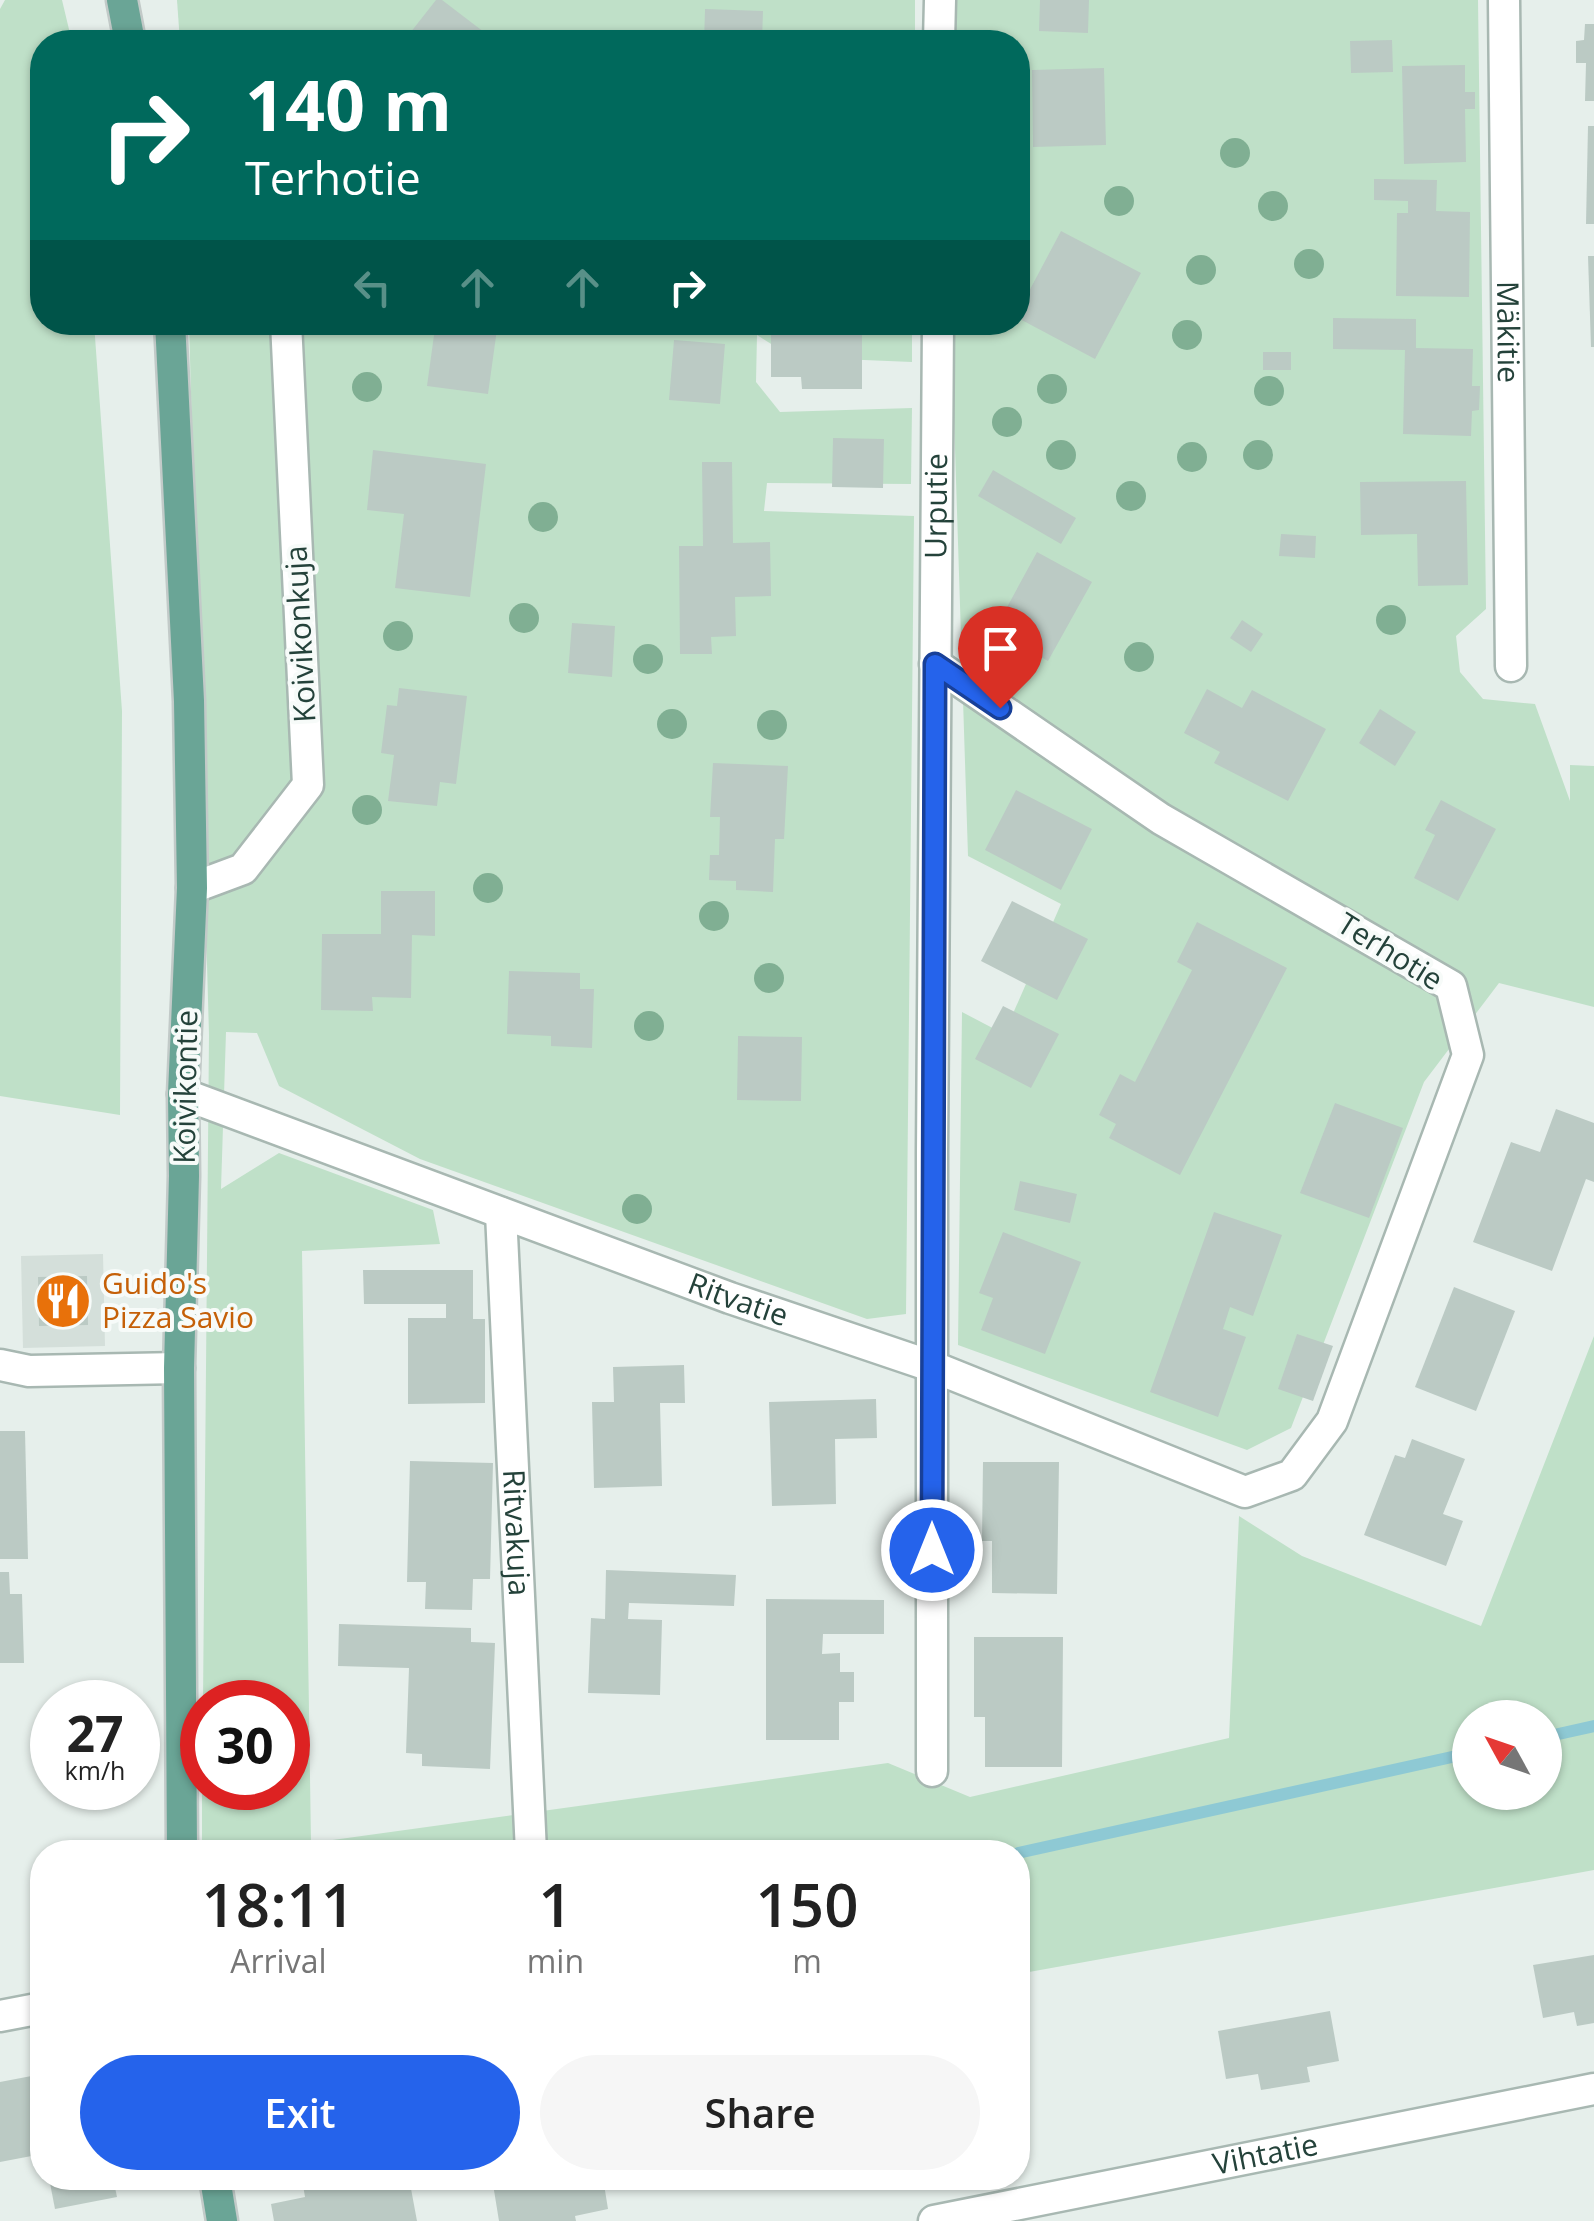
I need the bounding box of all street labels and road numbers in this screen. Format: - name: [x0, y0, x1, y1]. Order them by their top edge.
- street label: Mäkitie: [1488, 281, 1530, 383]
- street label: Urputie: [914, 453, 956, 559]
- street label: Koivikonkuja: [274, 545, 325, 724]
- street label: Terhotie: [1330, 902, 1451, 999]
- street label: Koivikontie: [163, 1010, 206, 1164]
- street label: Ritvatie: [683, 1262, 794, 1335]
- street label: Ritvakuja: [494, 1468, 541, 1597]
- street label: Vihtatie: [1209, 2123, 1321, 2184]

